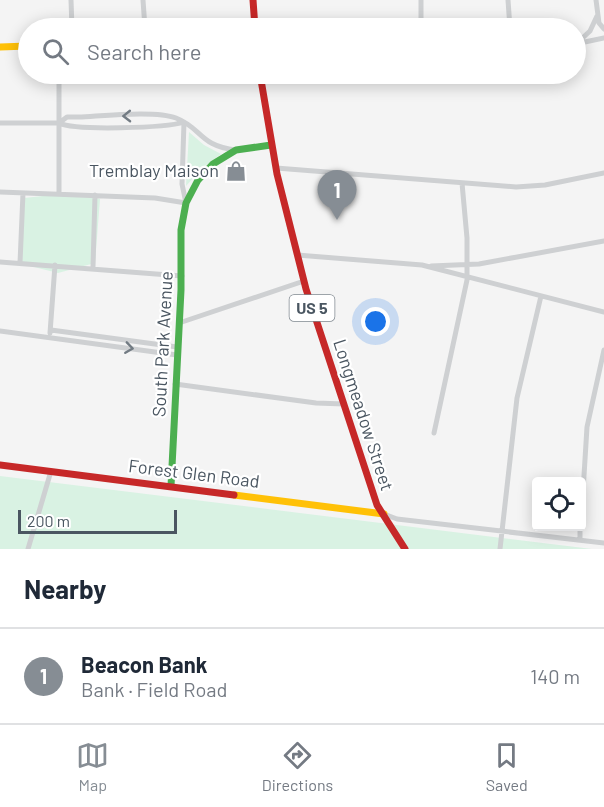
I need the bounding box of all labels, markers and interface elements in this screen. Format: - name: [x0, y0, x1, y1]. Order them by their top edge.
- search box: [18, 18, 586, 84]
- icon: search: [39, 35, 72, 68]
- text: Search here: [87, 38, 201, 64]
- one-way arrow: [122, 110, 131, 122]
- place label: Tremblay Maison: [89, 159, 219, 181]
- shop icon: Tremblay Maison: [224, 159, 248, 183]
- pin: 1: [318, 170, 356, 220]
- street label: South Park Avenue: [147, 270, 177, 417]
- road number: US 5: [290, 295, 334, 321]
- your location: [361, 307, 390, 336]
- street label: Longmeadow Street: [329, 336, 399, 493]
- one-way arrow: [124, 342, 133, 354]
- street label: Forest Glen Road: [127, 454, 261, 492]
- map controls: [532, 477, 586, 531]
- button: locate: [532, 477, 586, 531]
- scale bar: [18, 507, 177, 534]
- text: 200 m: [27, 511, 70, 530]
- text: Nearby: [24, 573, 106, 604]
- text: Beacon Bank: [81, 651, 207, 677]
- text: 1: [40, 664, 47, 688]
- text: 140 m: [530, 664, 580, 688]
- text: Bank · Field Road: [81, 677, 227, 701]
- tab: Map: [76, 739, 109, 794]
- tab: Directions: [262, 739, 333, 794]
- tab: Saved: [486, 739, 528, 794]

